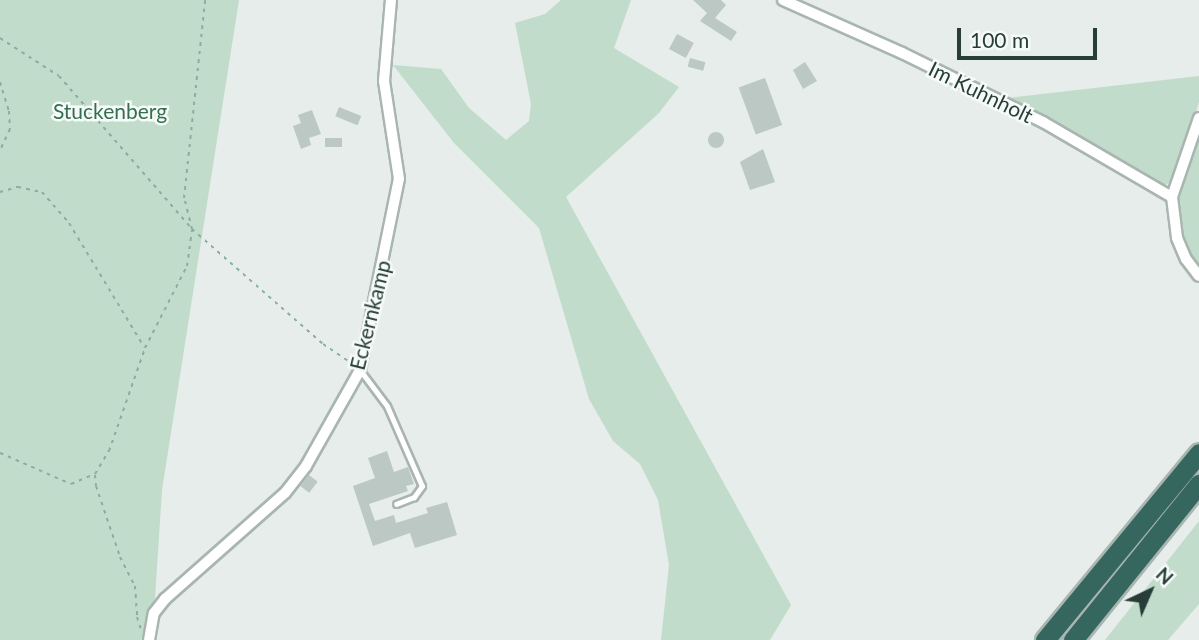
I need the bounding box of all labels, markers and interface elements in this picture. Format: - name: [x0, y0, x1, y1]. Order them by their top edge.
- scale bar: [961, 14, 1101, 58]
- text: 100 m: [970, 27, 1029, 52]
- street label: Im Kuhnholt: [925, 56, 1037, 128]
- park label: Stuckenberg: [53, 98, 167, 124]
- street label: Eckernkamp: [344, 257, 396, 373]
- north arrow: [1115, 556, 1185, 626]
- text: N: [1152, 562, 1178, 589]

